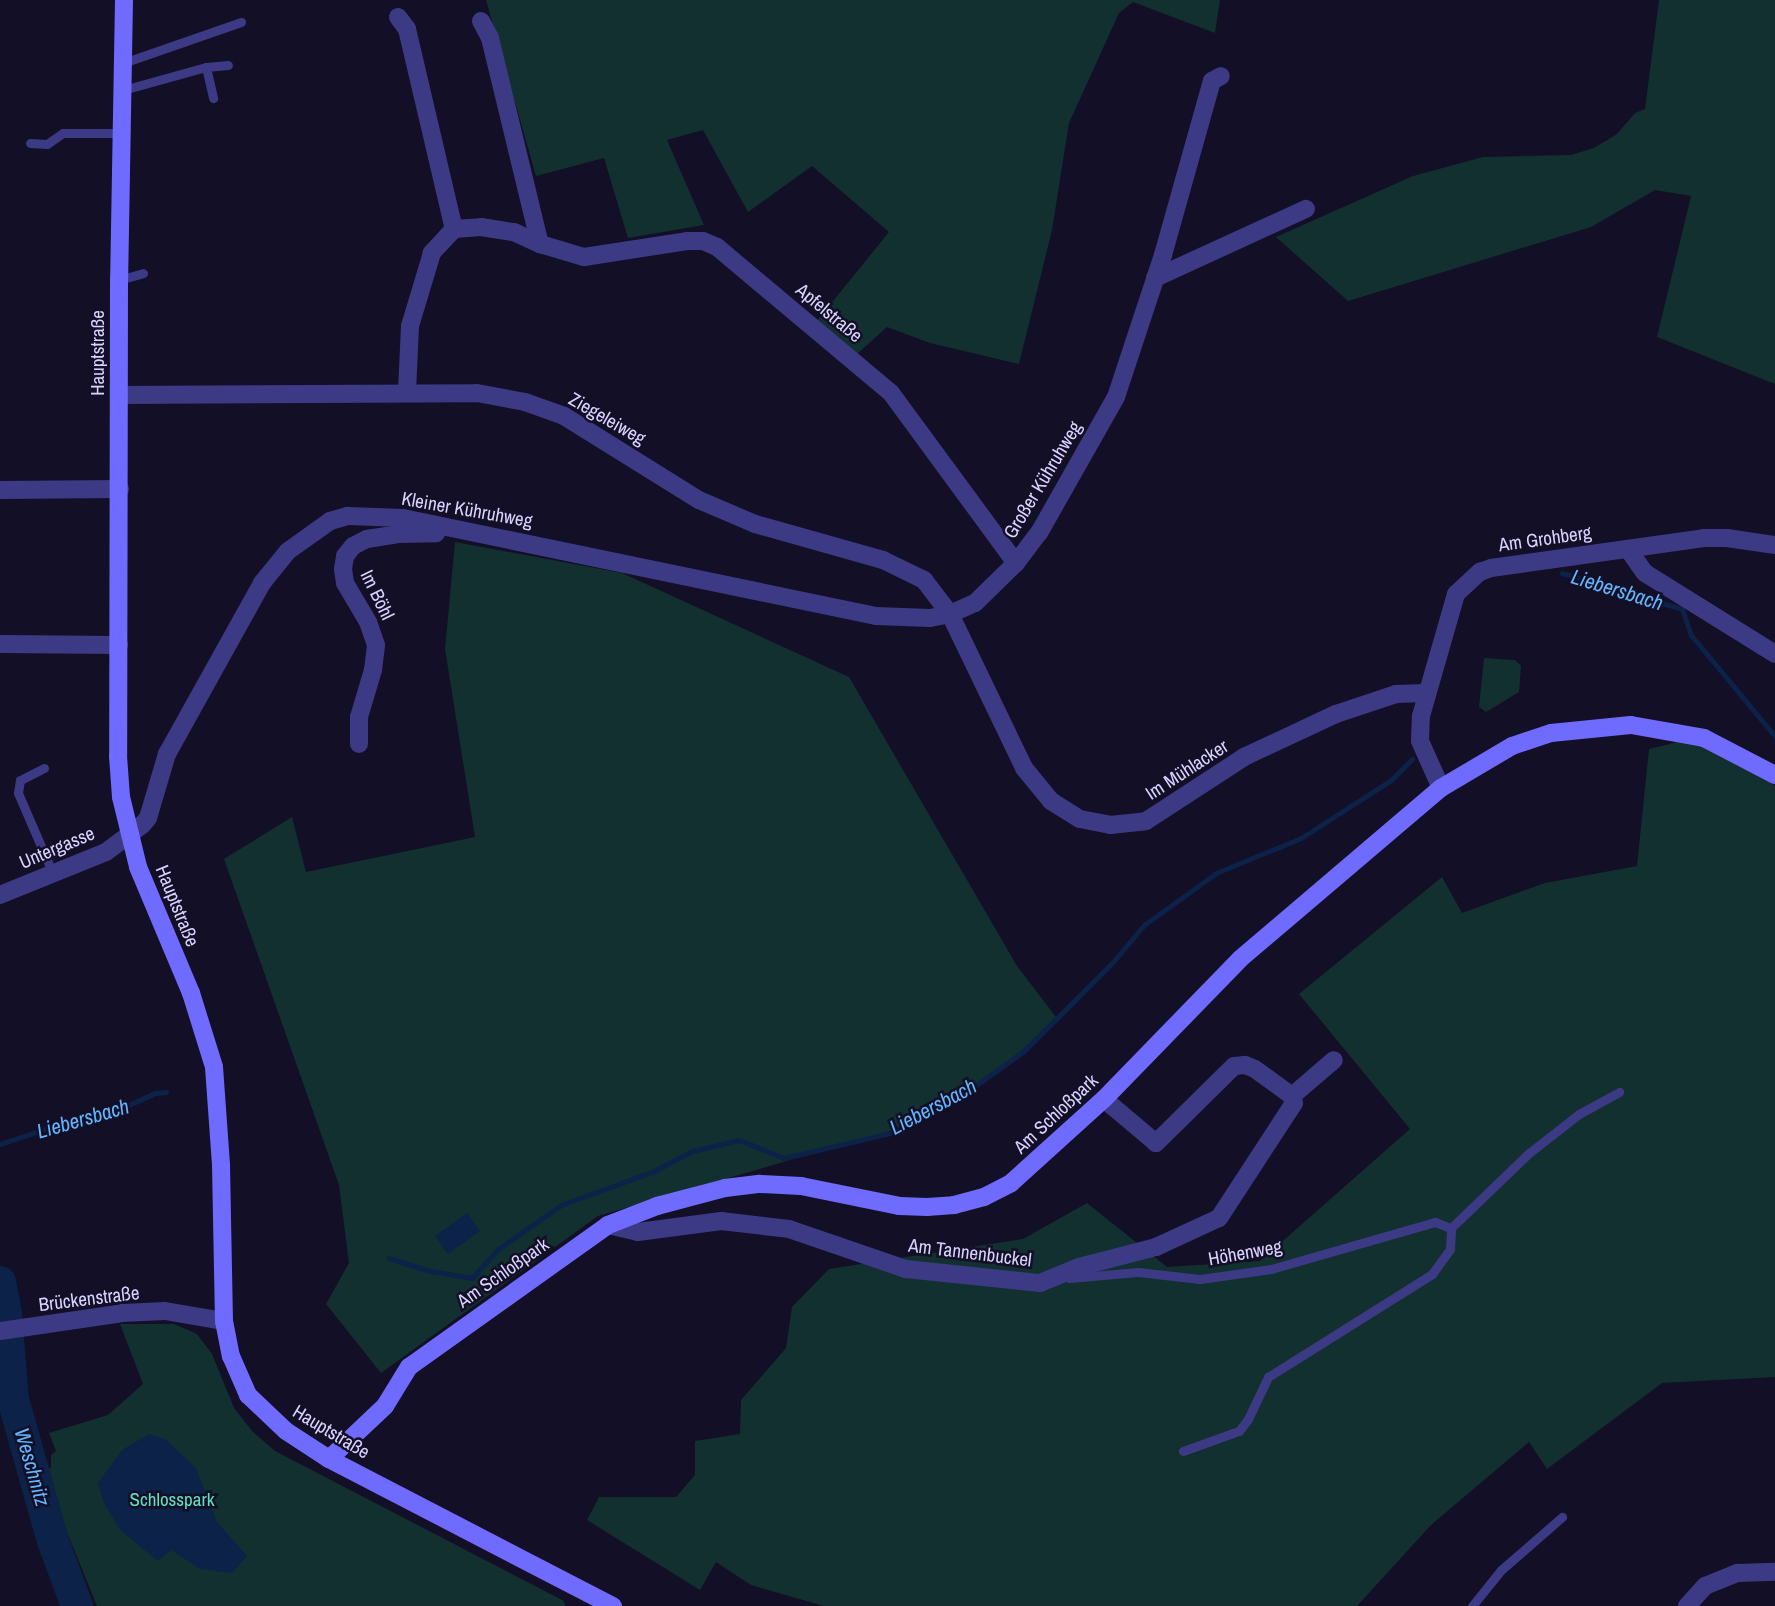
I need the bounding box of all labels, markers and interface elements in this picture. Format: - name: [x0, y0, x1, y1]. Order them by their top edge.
- street label: Apfelstraße: [791, 279, 867, 347]
- street label: Hauptstraße: [87, 310, 109, 396]
- street label: Ziegeleiweg: [565, 388, 649, 450]
- street label: Großer Kühruhweg: [999, 417, 1087, 543]
- street label: Kleiner Kühruhweg: [400, 487, 534, 533]
- street label: Am Grohberg: [1497, 521, 1593, 557]
- water label: Liebersbach: [1568, 564, 1666, 616]
- street label: Im Böhl: [355, 566, 399, 624]
- street label: Im Mühlacker: [1142, 735, 1232, 805]
- street label: Untergasse: [16, 822, 98, 874]
- street label: Hauptstraße: [150, 862, 204, 950]
- street label: Am Schloßpark: [1009, 1069, 1103, 1159]
- water label: Liebersbach: [885, 1074, 981, 1140]
- water label: Liebersbach: [34, 1094, 132, 1144]
- street label: Am Schloßpark: [453, 1233, 553, 1313]
- street label: Am Tannenbuckel: [907, 1234, 1033, 1272]
- street label: Höhenweg: [1206, 1235, 1284, 1271]
- street label: Brückenstraße: [37, 1282, 141, 1316]
- street label: Hauptstraße: [288, 1400, 374, 1464]
- water label: Weschnitz: [9, 1425, 55, 1509]
- park label: Schlosspark: [130, 1489, 214, 1511]

